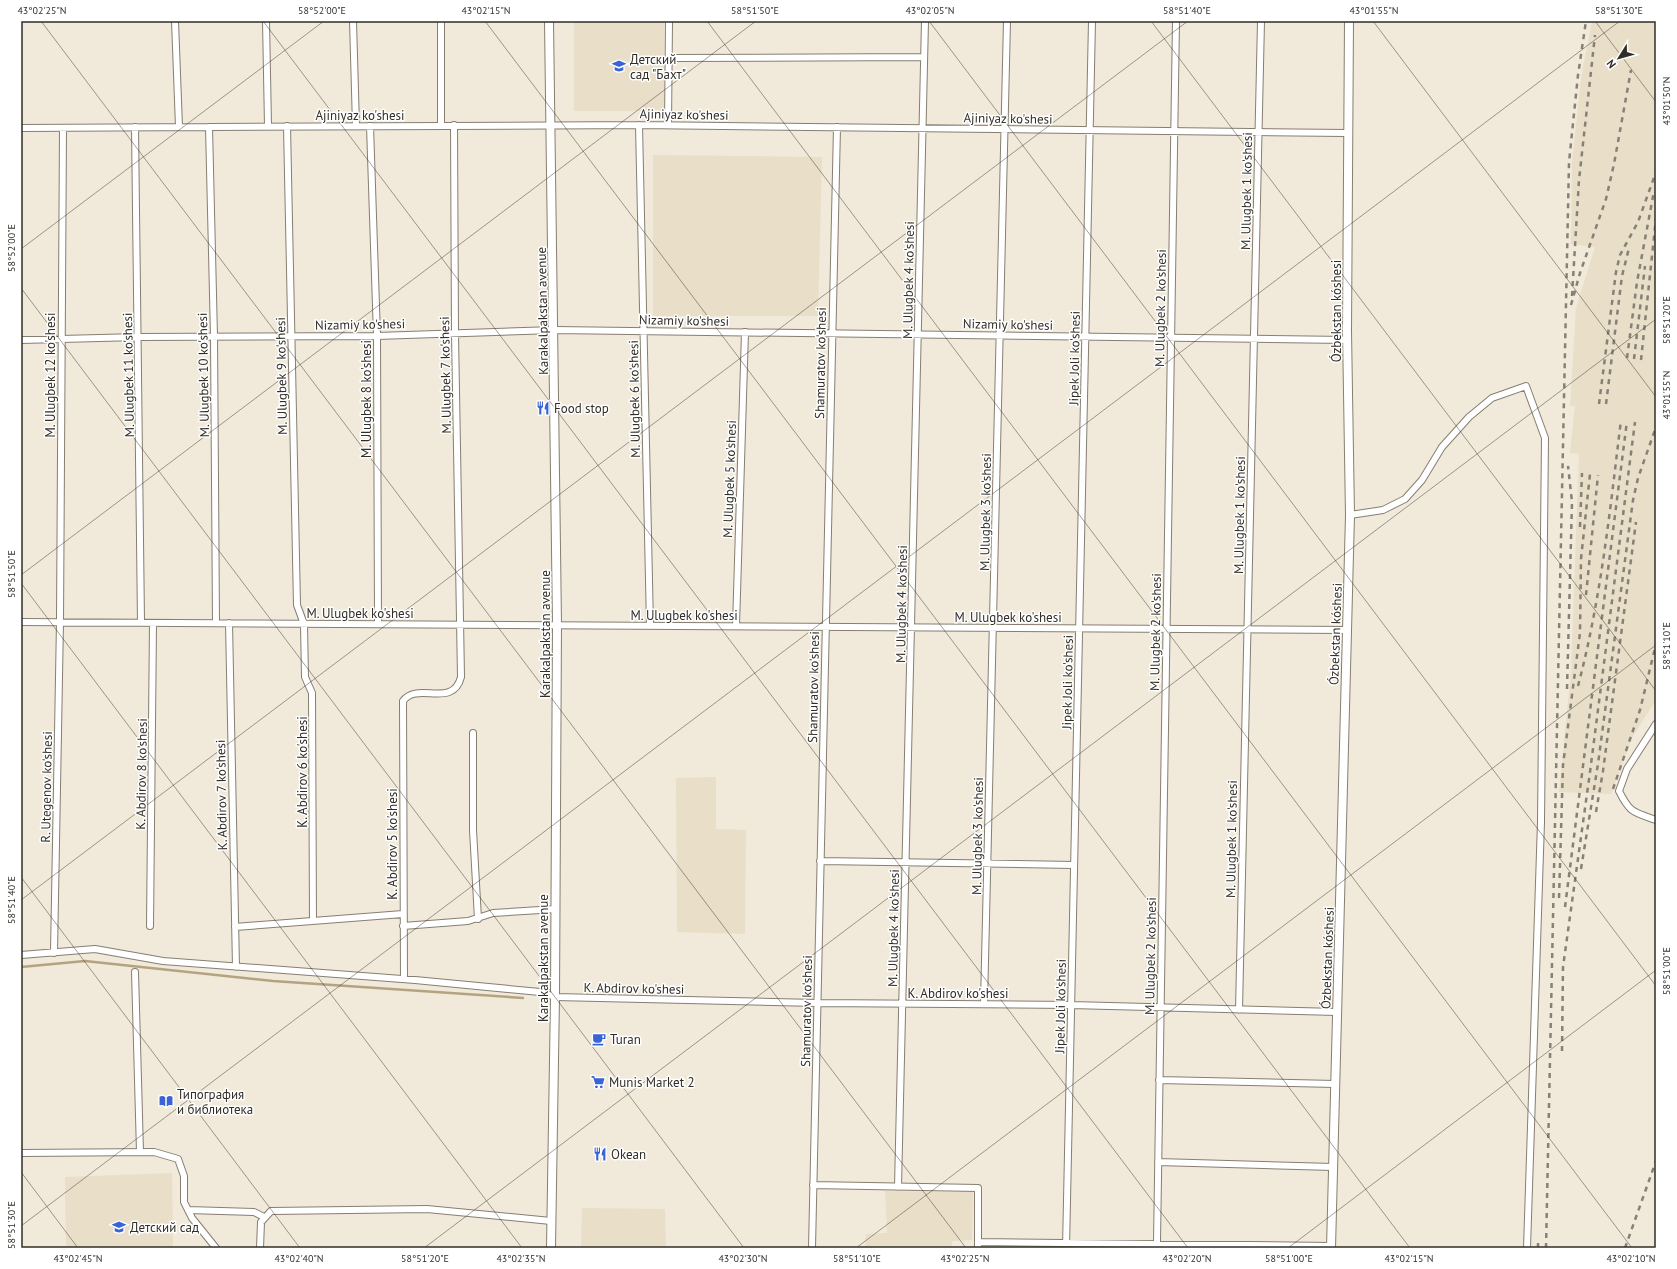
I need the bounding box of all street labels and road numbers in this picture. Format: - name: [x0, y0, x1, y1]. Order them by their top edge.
- street label: Ajiniyaz ko'shesi: [639, 105, 729, 124]
- street label: Ajiniyaz ko'shesi: [315, 107, 405, 124]
- street label: Ajiniyaz ko'shesi: [963, 109, 1053, 128]
- street label: M. Ulugbek 1 ko'shesi: [1237, 132, 1256, 250]
- street label: M. Ulugbek 4 ko'shesi: [899, 221, 918, 339]
- street label: Karakalpakstan avenue: [533, 247, 552, 375]
- street label: M. Ulugbek 2 ko'shesi: [1151, 249, 1170, 367]
- street label: Ózbekstan kóshesi: [1328, 260, 1345, 362]
- street label: Shamuratov ko'shesi: [811, 307, 830, 419]
- street label: Nizamiy ko'shesi: [639, 311, 729, 330]
- street label: Jipek Joli ko'shesi: [1065, 311, 1084, 406]
- street label: M. Ulugbek 11 ko'shesi: [119, 312, 138, 438]
- street label: M. Ulugbek 10 ko'shesi: [194, 312, 213, 438]
- street label: M. Ulugbek 12 ko'shesi: [42, 313, 59, 437]
- street label: Nizamiy ko'shesi: [315, 315, 405, 334]
- street label: Nizamiy ko'shesi: [963, 315, 1053, 334]
- street label: M. Ulugbek 7 ko'shesi: [436, 316, 455, 434]
- street label: M. Ulugbek 9 ko'shesi: [272, 317, 291, 435]
- street label: M. Ulugbek 8 ko'shesi: [358, 340, 375, 458]
- street label: M. Ulugbek 6 ko'shesi: [625, 340, 644, 458]
- street label: M. Ulugbek 5 ko'shesi: [719, 420, 740, 538]
- street label: M. Ulugbek 3 ko'shesi: [976, 453, 995, 571]
- street label: M. Ulugbek 1 ko'shesi: [1230, 456, 1249, 574]
- street label: M. Ulugbek 4 ko'shesi: [892, 545, 911, 663]
- street label: Karakalpakstan avenue: [537, 570, 554, 698]
- street label: M. Ulugbek 2 ko'shesi: [1146, 573, 1165, 691]
- street label: Ózbekstan kóshesi: [1325, 583, 1346, 685]
- street label: M. Ulugbek ko'shesi: [306, 605, 414, 622]
- street label: M. Ulugbek ko'shesi: [630, 607, 738, 624]
- street label: M. Ulugbek ko'shesi: [954, 609, 1062, 626]
- street label: Shamuratov ko'shesi: [804, 631, 823, 743]
- street label: Jipek Joli ko'shesi: [1058, 635, 1077, 730]
- street label: K. Abdirov 6 ko'shesi: [294, 716, 311, 828]
- street label: K. Abdirov 8 ko'shesi: [132, 718, 151, 830]
- street label: R. Utegenov ko'shesi: [37, 731, 56, 843]
- street label: K. Abdirov 7 ko'shesi: [212, 739, 231, 850]
- street label: M. Ulugbek 3 ko'shesi: [968, 777, 987, 895]
- street label: M. Ulugbek 1 ko'shesi: [1222, 780, 1241, 898]
- street label: K. Abdirov 5 ko'shesi: [384, 788, 401, 900]
- street label: M. Ulugbek 4 ko'shesi: [884, 869, 903, 987]
- street label: Karakalpakstan avenue: [535, 894, 552, 1022]
- street label: M. Ulugbek 2 ko'shesi: [1141, 897, 1160, 1015]
- street label: Ózbekstan kóshesi: [1317, 907, 1338, 1009]
- street label: Shamuratov ko'shesi: [797, 955, 816, 1067]
- street label: Jipek Joli ko'shesi: [1051, 959, 1070, 1054]
- street label: K. Abdirov ko'shesi: [583, 979, 685, 998]
- street label: K. Abdirov ko'shesi: [908, 985, 1008, 1002]

